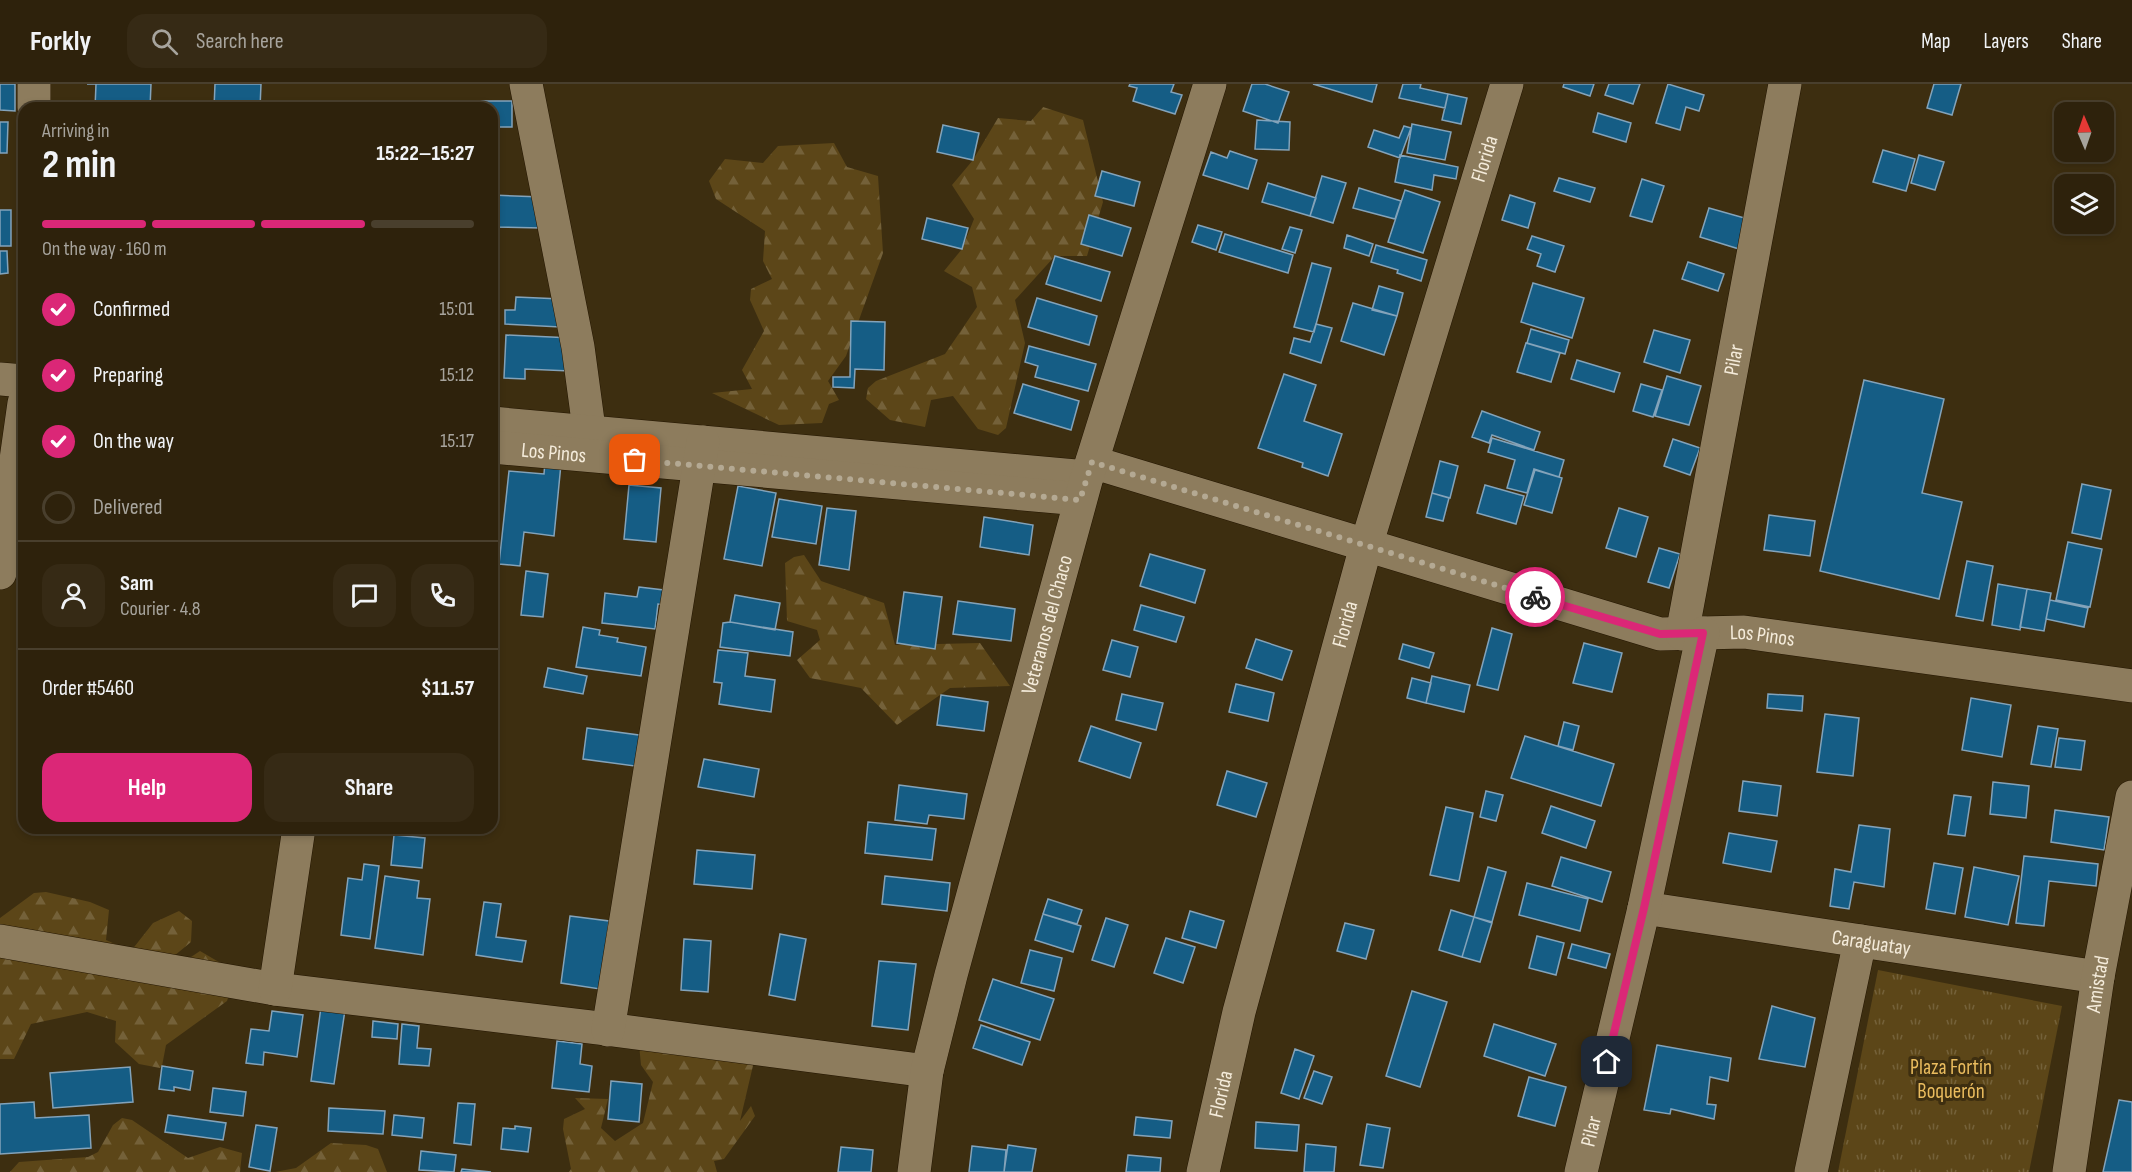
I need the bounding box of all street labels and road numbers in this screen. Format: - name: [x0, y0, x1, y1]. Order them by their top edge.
- street label: Florida: [1466, 132, 1504, 185]
- street label: Pilar: [1719, 342, 1749, 377]
- street label: Los Pinos: [520, 438, 587, 468]
- street label: Veteranos del Chaco: [1016, 552, 1078, 697]
- street label: Florida: [1327, 598, 1363, 650]
- street label: Los Pinos: [1730, 620, 1796, 652]
- street label: Caraguatay: [1830, 925, 1912, 961]
- street label: Amistad: [2081, 954, 2115, 1015]
- street label: Florida: [1204, 1068, 1238, 1120]
- street label: Pilar: [1576, 1113, 1607, 1149]

